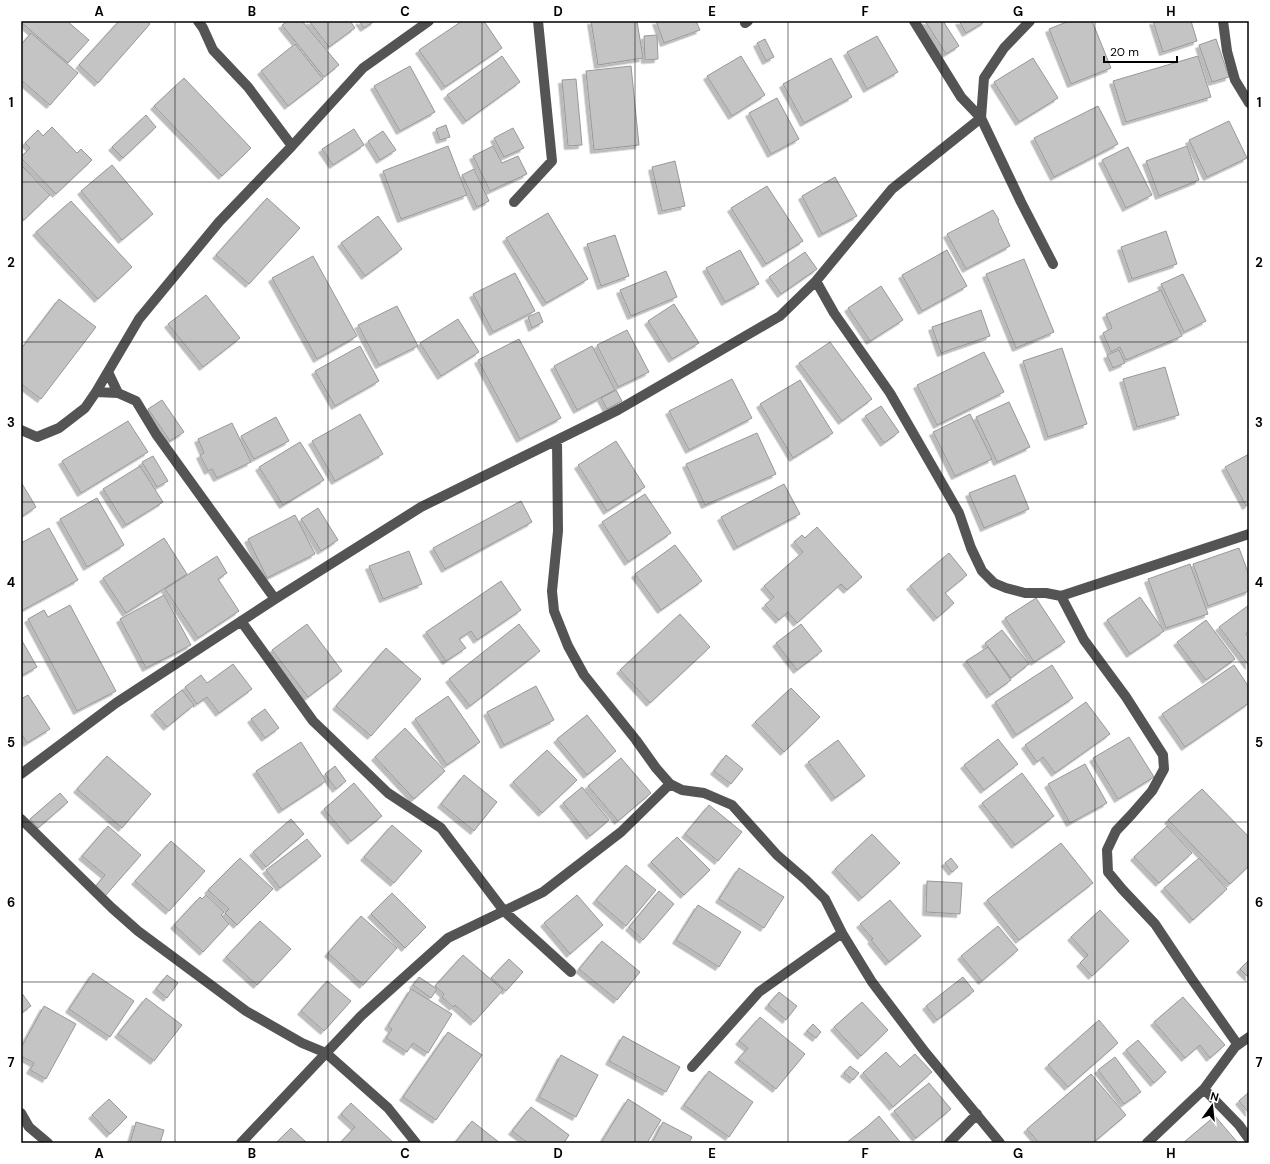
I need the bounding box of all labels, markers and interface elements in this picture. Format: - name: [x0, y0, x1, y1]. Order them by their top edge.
- text: A: [94, 3, 104, 20]
- text: B: [248, 3, 256, 20]
- text: C: [400, 3, 410, 20]
- text: D: [553, 3, 563, 20]
- text: E: [708, 3, 716, 20]
- text: F: [861, 3, 869, 20]
- text: G: [1013, 3, 1023, 20]
- text: H: [1166, 3, 1176, 20]
- scale bar: [1104, 38, 1177, 64]
- text: 20 m: [1110, 44, 1139, 60]
- text: 1: [9, 94, 13, 111]
- text: 1: [1257, 94, 1261, 111]
- text: 2: [7, 254, 15, 271]
- text: 2: [1255, 254, 1263, 271]
- text: 3: [7, 414, 15, 431]
- text: 3: [1255, 414, 1263, 431]
- text: 4: [7, 574, 15, 591]
- text: 4: [1255, 574, 1263, 591]
- text: 5: [7, 734, 15, 751]
- text: 5: [1255, 734, 1263, 751]
- text: 6: [7, 894, 15, 911]
- text: 6: [1255, 894, 1263, 911]
- text: 7: [8, 1054, 15, 1071]
- text: 7: [1256, 1054, 1263, 1071]
- north arrow: [1192, 1086, 1232, 1126]
- text: N: [1209, 1089, 1220, 1104]
- text: A: [94, 1145, 104, 1162]
- text: B: [248, 1145, 256, 1162]
- text: C: [400, 1145, 410, 1162]
- text: D: [553, 1145, 563, 1162]
- text: E: [708, 1145, 716, 1162]
- text: F: [861, 1145, 869, 1162]
- text: G: [1013, 1145, 1023, 1162]
- text: H: [1166, 1145, 1176, 1162]

